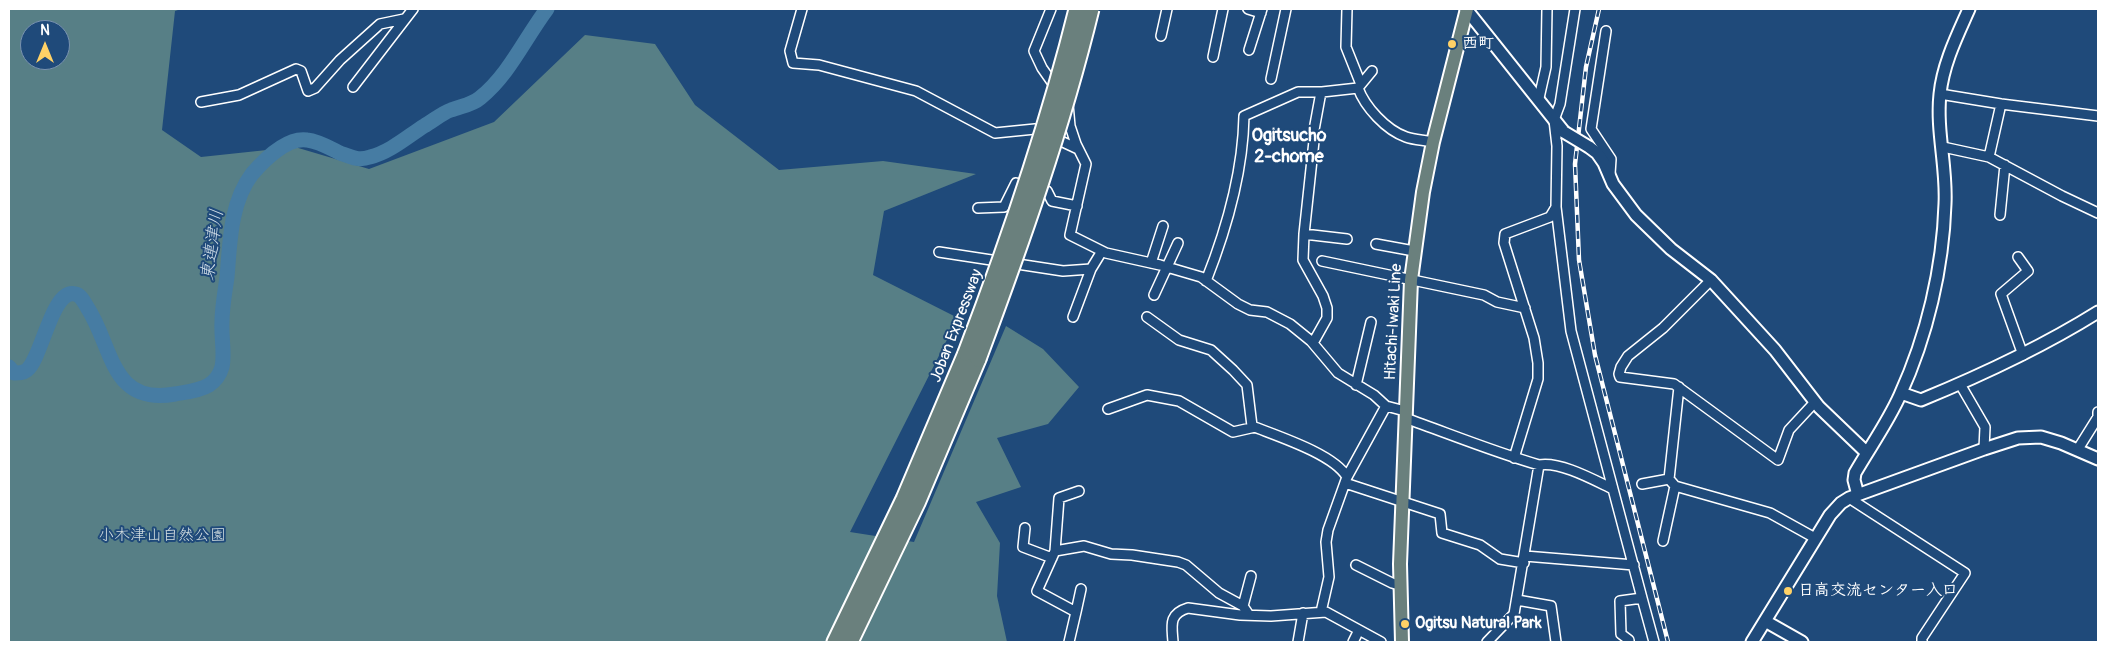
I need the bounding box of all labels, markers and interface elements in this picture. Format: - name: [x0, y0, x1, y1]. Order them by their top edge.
- north arrow: [20, 20, 70, 70]
- text: N: [40, 22, 50, 39]
- place label: 西町: [1462, 34, 1494, 54]
- marker: 西町: [1446, 38, 1458, 50]
- district label: Ogitsucho 2-chome: [1252, 125, 1326, 168]
- water label: 東連津川: [197, 208, 229, 282]
- street label: Hitachi-Iwaki Line: [1381, 263, 1407, 381]
- street label: Joban Expressway: [927, 267, 987, 385]
- park label: 小木津山自然公園: [98, 526, 226, 546]
- place label: 日高交流センター入口: [1798, 581, 1958, 601]
- marker: 日高交流センター入口: [1782, 585, 1794, 597]
- place label: Ogitsu Natural Park: [1415, 614, 1542, 634]
- marker: Ogitsu Natural Park: [1399, 618, 1411, 630]

